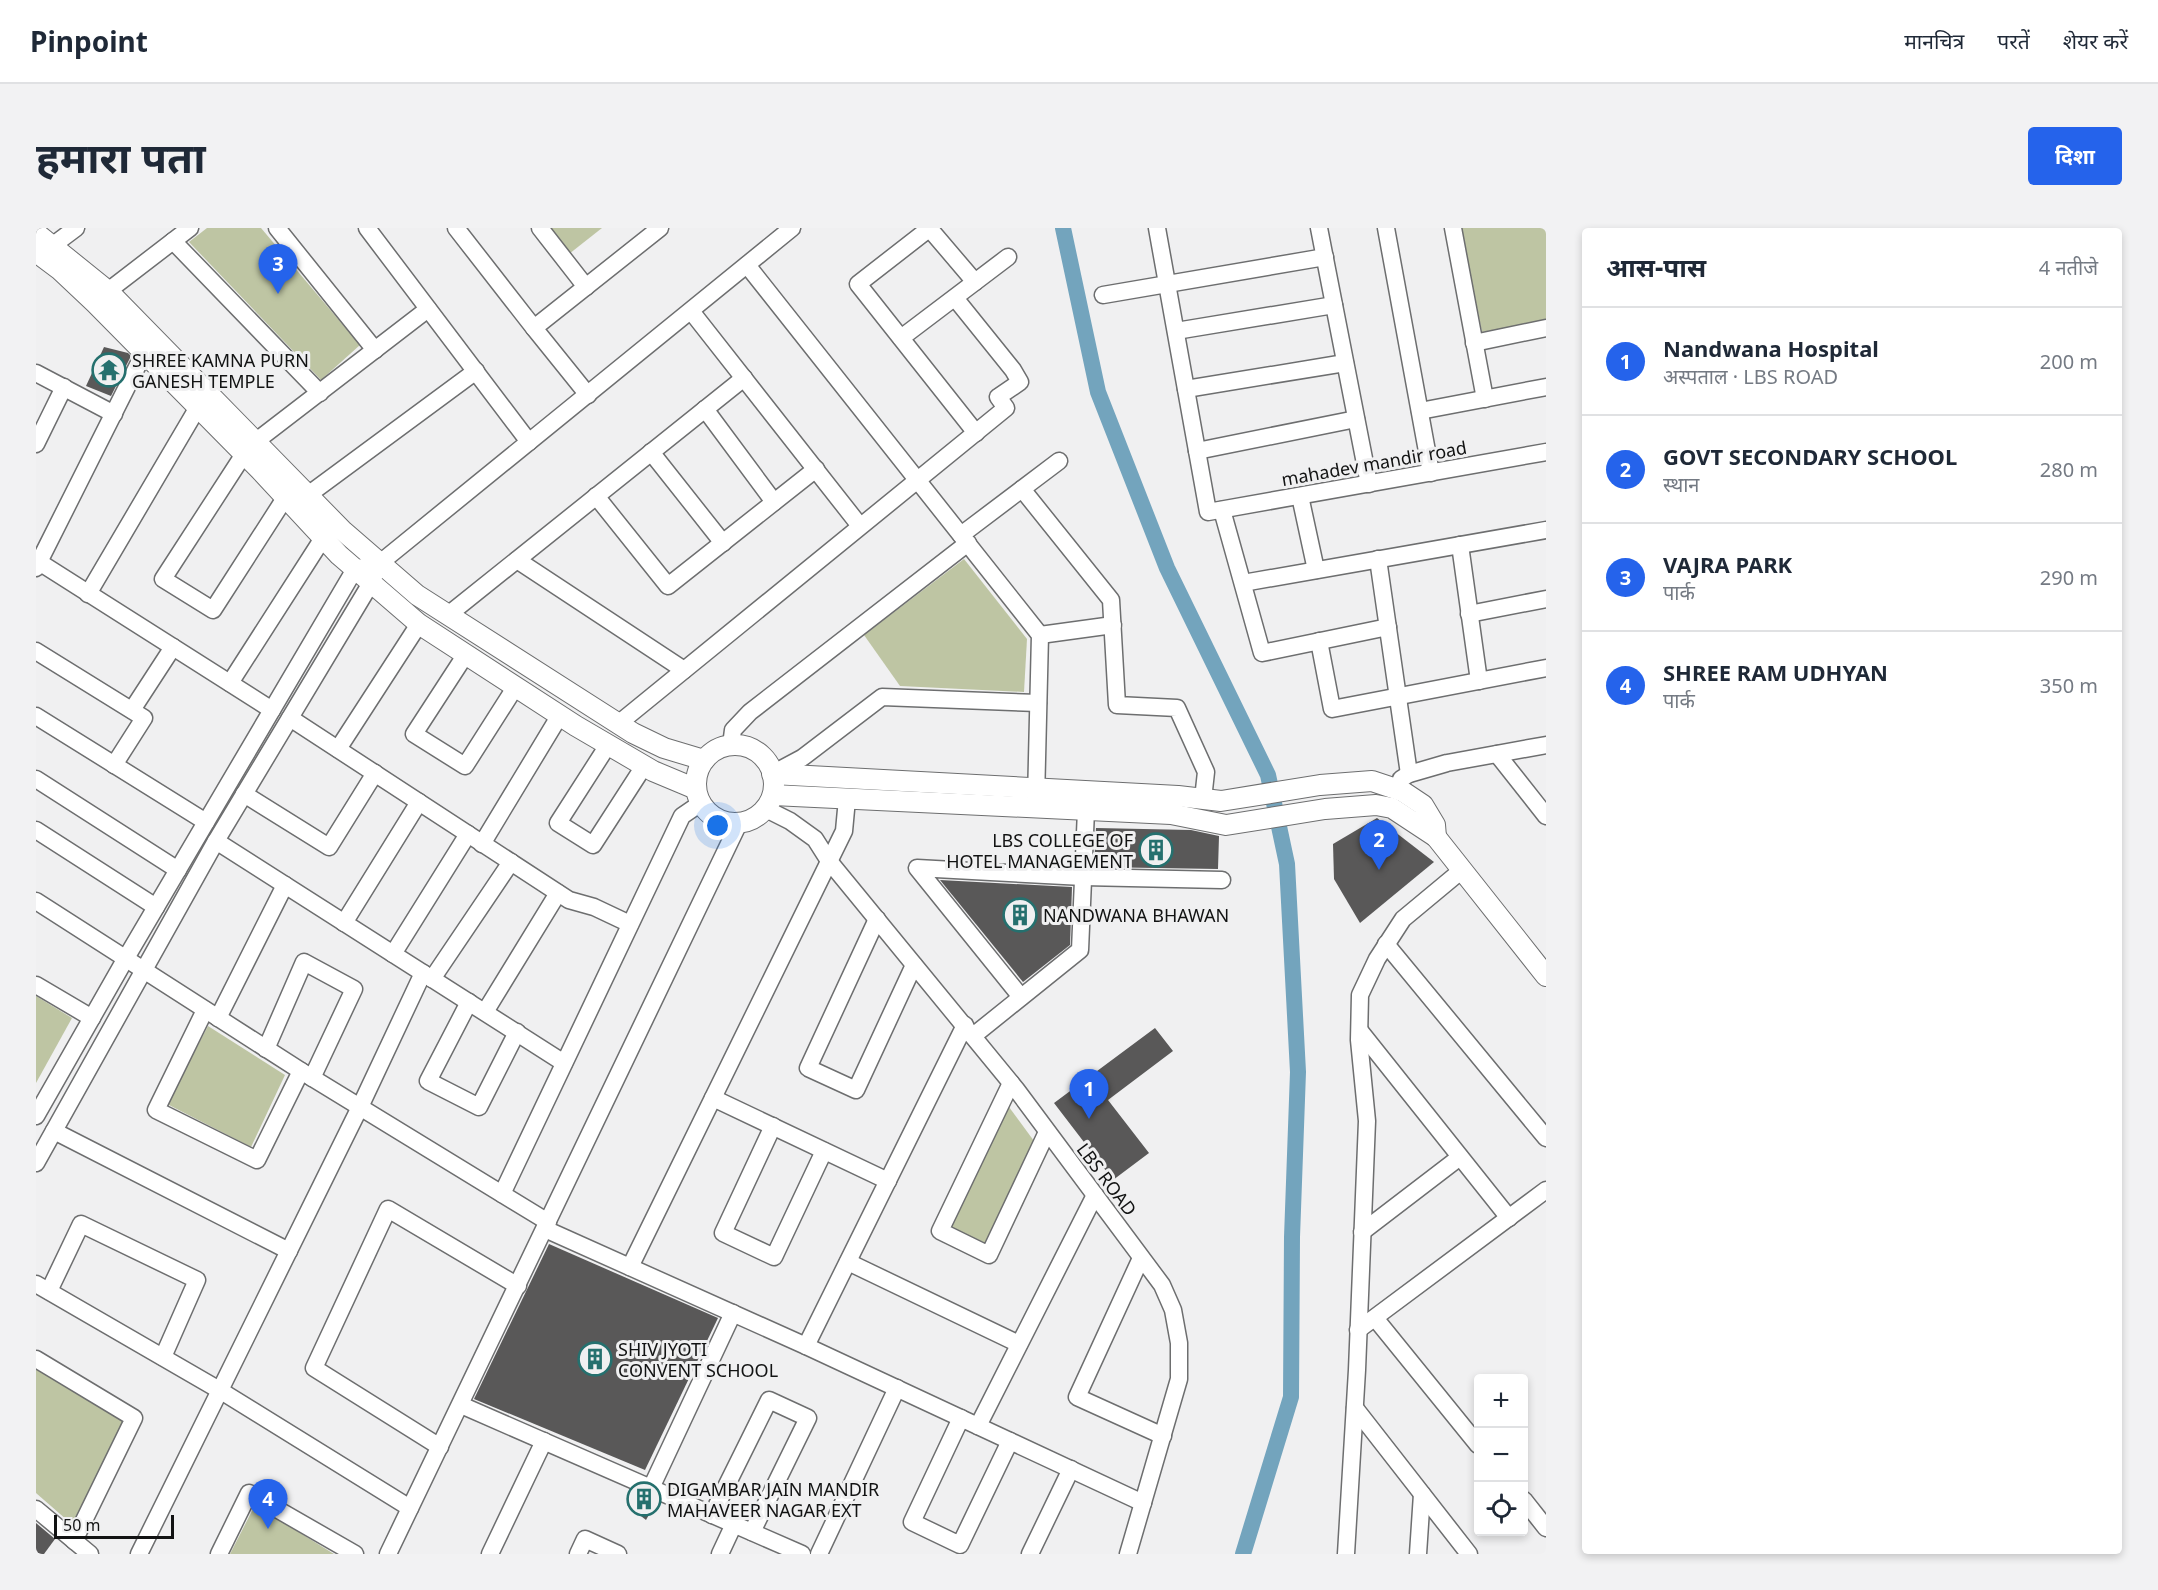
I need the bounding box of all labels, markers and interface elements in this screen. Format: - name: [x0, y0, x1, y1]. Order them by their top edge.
- text: Pinpoint: [30, 22, 148, 60]
- text: मानचित्र: [1904, 27, 1964, 55]
- text: परतें: [1997, 27, 2030, 55]
- text: शेयर करें: [2063, 27, 2128, 55]
- button: दिशा: [2028, 127, 2122, 185]
- text: हमारा पता: [36, 128, 206, 185]
- pin: 3: [258, 244, 298, 294]
- text: आस-पास: [1606, 249, 1706, 285]
- text: 4 नतीजे: [2039, 254, 2098, 281]
- text: Nandwana Hospital: [1663, 333, 1879, 363]
- place label: SHREE KAMNA PURN GANESH TEMPLE: [132, 348, 309, 393]
- text: 1: [1620, 348, 1631, 375]
- text: 200 m: [2040, 348, 2098, 375]
- temple icon: SHREE KAMNA PURN GANESH TEMPLE: [91, 352, 127, 388]
- text: अस्पताल · LBS ROAD: [1663, 363, 1838, 390]
- street label: mahadev mandir road: [1279, 435, 1469, 491]
- text: GOVT SECONDARY SCHOOL: [1663, 441, 1957, 471]
- text: 2: [1620, 456, 1631, 483]
- text: 280 m: [2040, 456, 2098, 483]
- text: स्थान: [1663, 471, 1699, 498]
- text: VAJRA PARK: [1663, 549, 1792, 579]
- text: 3: [1620, 564, 1631, 591]
- text: 290 m: [2040, 564, 2098, 591]
- text: पार्क: [1663, 579, 1695, 606]
- text: SHREE RAM UDHYAN: [1663, 657, 1888, 687]
- text: 4: [1620, 672, 1631, 699]
- text: 350 m: [2040, 672, 2098, 699]
- text: पार्क: [1663, 687, 1695, 714]
- your location: [703, 811, 732, 840]
- pin: 2: [1360, 820, 1398, 870]
- place label: LBS COLLEGE OF HOTEL MANAGEMENT: [946, 828, 1133, 873]
- building icon: LBS COLLEGE OF HOTEL MANAGEMENT: [1138, 832, 1174, 868]
- building icon: NANDWANA BHAWAN: [1002, 897, 1038, 933]
- place label: NANDWANA BHAWAN: [1043, 903, 1229, 927]
- pin: 1: [1070, 1070, 1108, 1119]
- street label: LBS ROAD: [1072, 1138, 1142, 1220]
- place label: SHIV JYOTI CONVENT SCHOOL: [618, 1337, 778, 1382]
- building icon: SHIV JYOTI CONVENT SCHOOL: [577, 1341, 613, 1377]
- map controls: [1474, 1374, 1528, 1536]
- button: +: [1474, 1374, 1528, 1428]
- button: −: [1474, 1428, 1528, 1482]
- place label: DIGAMBAR JAIN MANDIR MAHAVEER NAGAR EXT: [667, 1477, 879, 1522]
- pin: 4: [248, 1480, 288, 1529]
- building icon: DIGAMBAR JAIN MANDIR MAHAVEER NAGAR EXT: [626, 1481, 662, 1517]
- button: locate: [1474, 1482, 1528, 1536]
- scale bar: [54, 1512, 174, 1540]
- text: 50 m: [63, 1514, 100, 1536]

